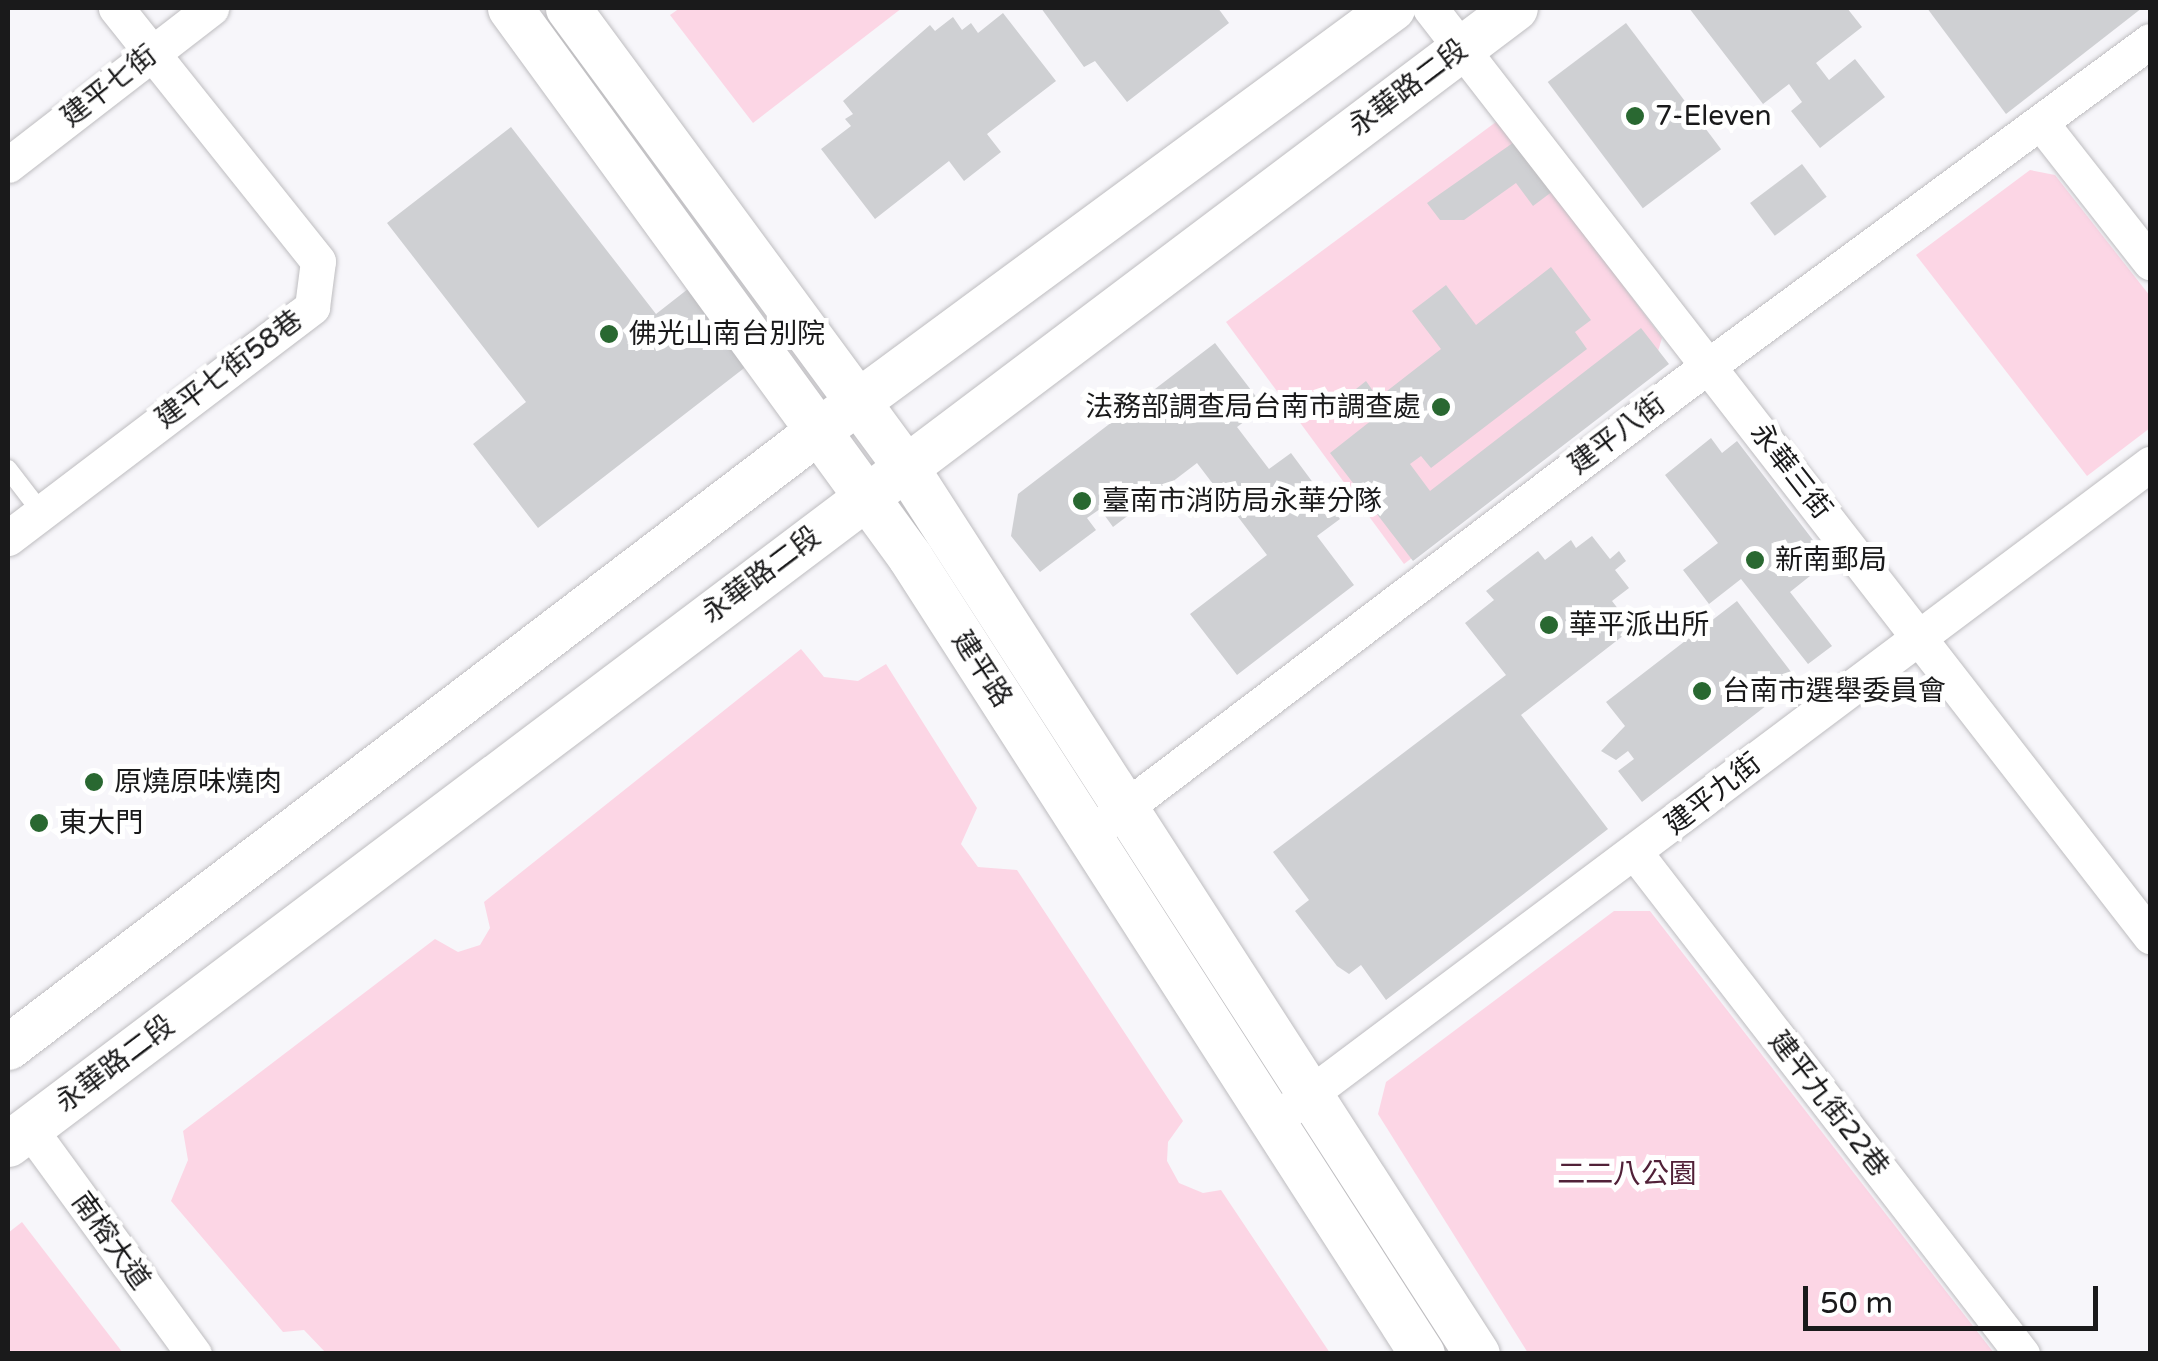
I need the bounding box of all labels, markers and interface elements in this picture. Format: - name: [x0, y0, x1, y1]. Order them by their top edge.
- street label: 永華路二段: [1342, 32, 1474, 144]
- street label: 建平七街: [55, 38, 163, 134]
- place label: 7-Eleven: [1655, 99, 1772, 133]
- marker: 7-Eleven: [1624, 105, 1646, 127]
- street label: 建平七街58巷: [149, 303, 309, 435]
- place label: 佛光山南台別院: [629, 317, 825, 351]
- marker: 佛光山南台別院: [598, 323, 620, 345]
- street label: 建平八街: [1562, 387, 1672, 481]
- place label: 法務部調查局台南市調查處: [1085, 390, 1421, 424]
- marker: 法務部調查局台南市調查處: [1430, 396, 1452, 418]
- street label: 永華三街: [1743, 417, 1839, 525]
- place label: 臺南市消防局永華分隊: [1102, 484, 1382, 518]
- marker: 臺南市消防局永華分隊: [1071, 490, 1093, 512]
- street label: 永華路二段: [695, 519, 827, 631]
- place label: 新南郵局: [1775, 543, 1887, 577]
- marker: 新南郵局: [1744, 549, 1766, 571]
- place label: 華平派出所: [1569, 608, 1709, 642]
- marker: 華平派出所: [1538, 614, 1560, 636]
- street label: 建平路: [945, 625, 1019, 713]
- place label: 台南市選舉委員會: [1722, 674, 1946, 708]
- marker: 台南市選舉委員會: [1691, 680, 1713, 702]
- street label: 建平九街: [1659, 746, 1767, 842]
- place label: 原燒原味燒肉: [114, 765, 282, 799]
- marker: 原燒原味燒肉: [83, 771, 105, 793]
- place label: 東大門: [59, 806, 143, 840]
- marker: 東大門: [28, 812, 50, 834]
- street label: 永華路二段: [49, 1008, 181, 1120]
- street label: 建平九街22巷: [1762, 1025, 1896, 1183]
- park label: 二二八公園: [1557, 1157, 1697, 1191]
- street label: 南榕大道: [64, 1186, 158, 1296]
- scale bar: [1808, 1266, 2103, 1328]
- text: 50 m: [1820, 1285, 1893, 1322]

